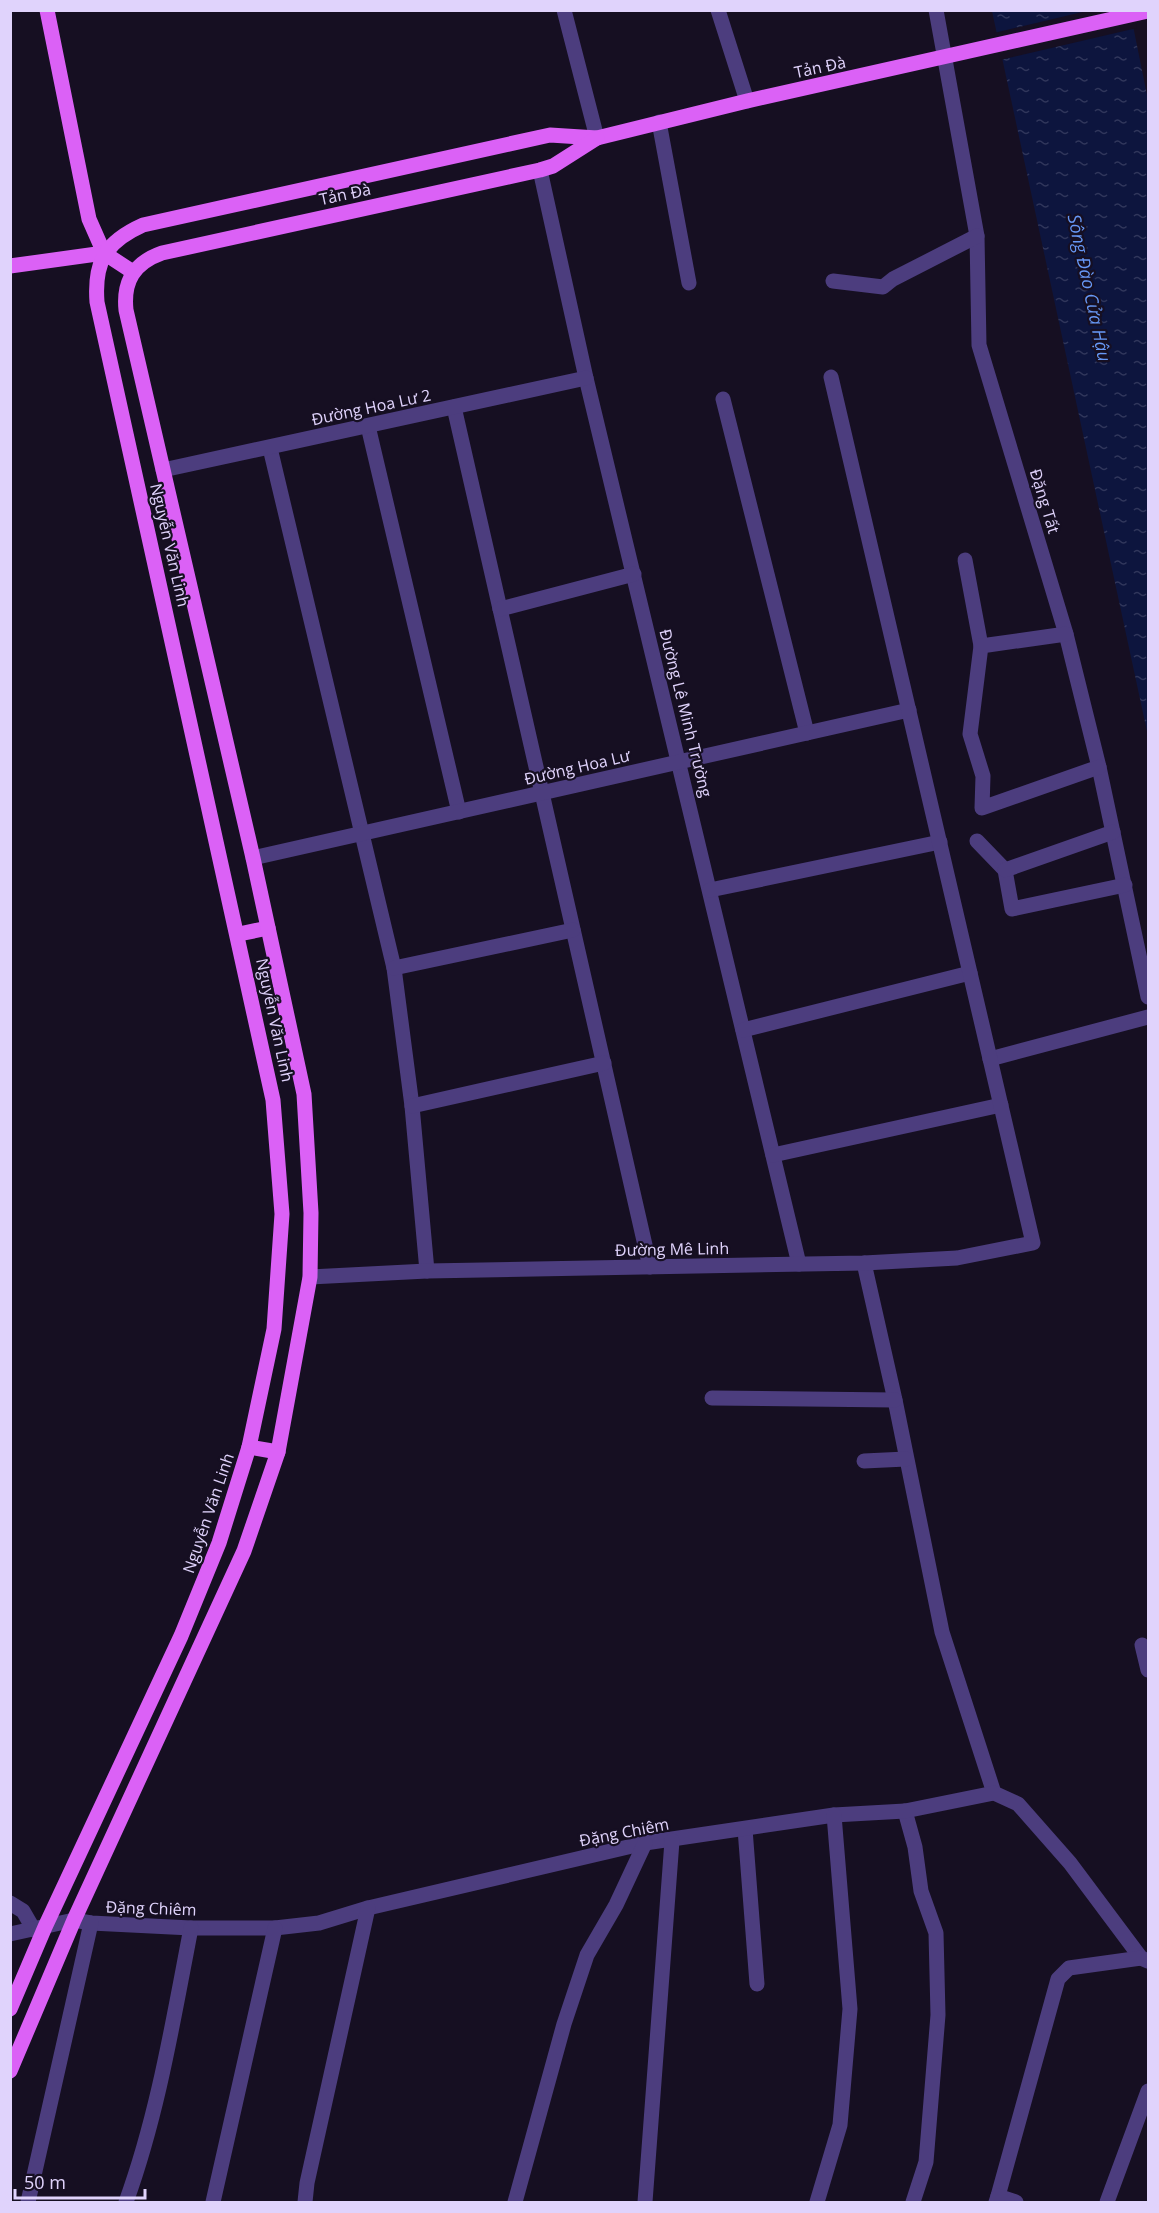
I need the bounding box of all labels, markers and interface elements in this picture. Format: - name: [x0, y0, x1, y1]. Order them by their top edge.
- street label: Tản Đà: [792, 51, 848, 83]
- street label: Tản Đà: [317, 178, 373, 210]
- water label: Sông Đào Cửa Hậu: [1063, 212, 1117, 364]
- street label: Đường Hoa Lư 2: [309, 384, 433, 430]
- street label: Đặng Tất: [1025, 466, 1065, 536]
- street label: Nguyễn Văn Linh: [145, 481, 195, 609]
- street label: Đường Lê Minh Trường: [654, 627, 718, 800]
- street label: Đường Hoa Lư: [522, 744, 633, 790]
- street label: Nguyễn Văn Linh: [251, 956, 299, 1084]
- street label: Đường Mê Linh: [615, 1237, 729, 1261]
- street label: Nguyễn Văn Linh: [177, 1450, 239, 1576]
- street label: Đặng Chiêm: [577, 1813, 671, 1851]
- street label: Đặng Chiêm: [105, 1895, 197, 1921]
- scale bar: [15, 2162, 146, 2200]
- text: 50 m: [24, 2170, 66, 2194]

